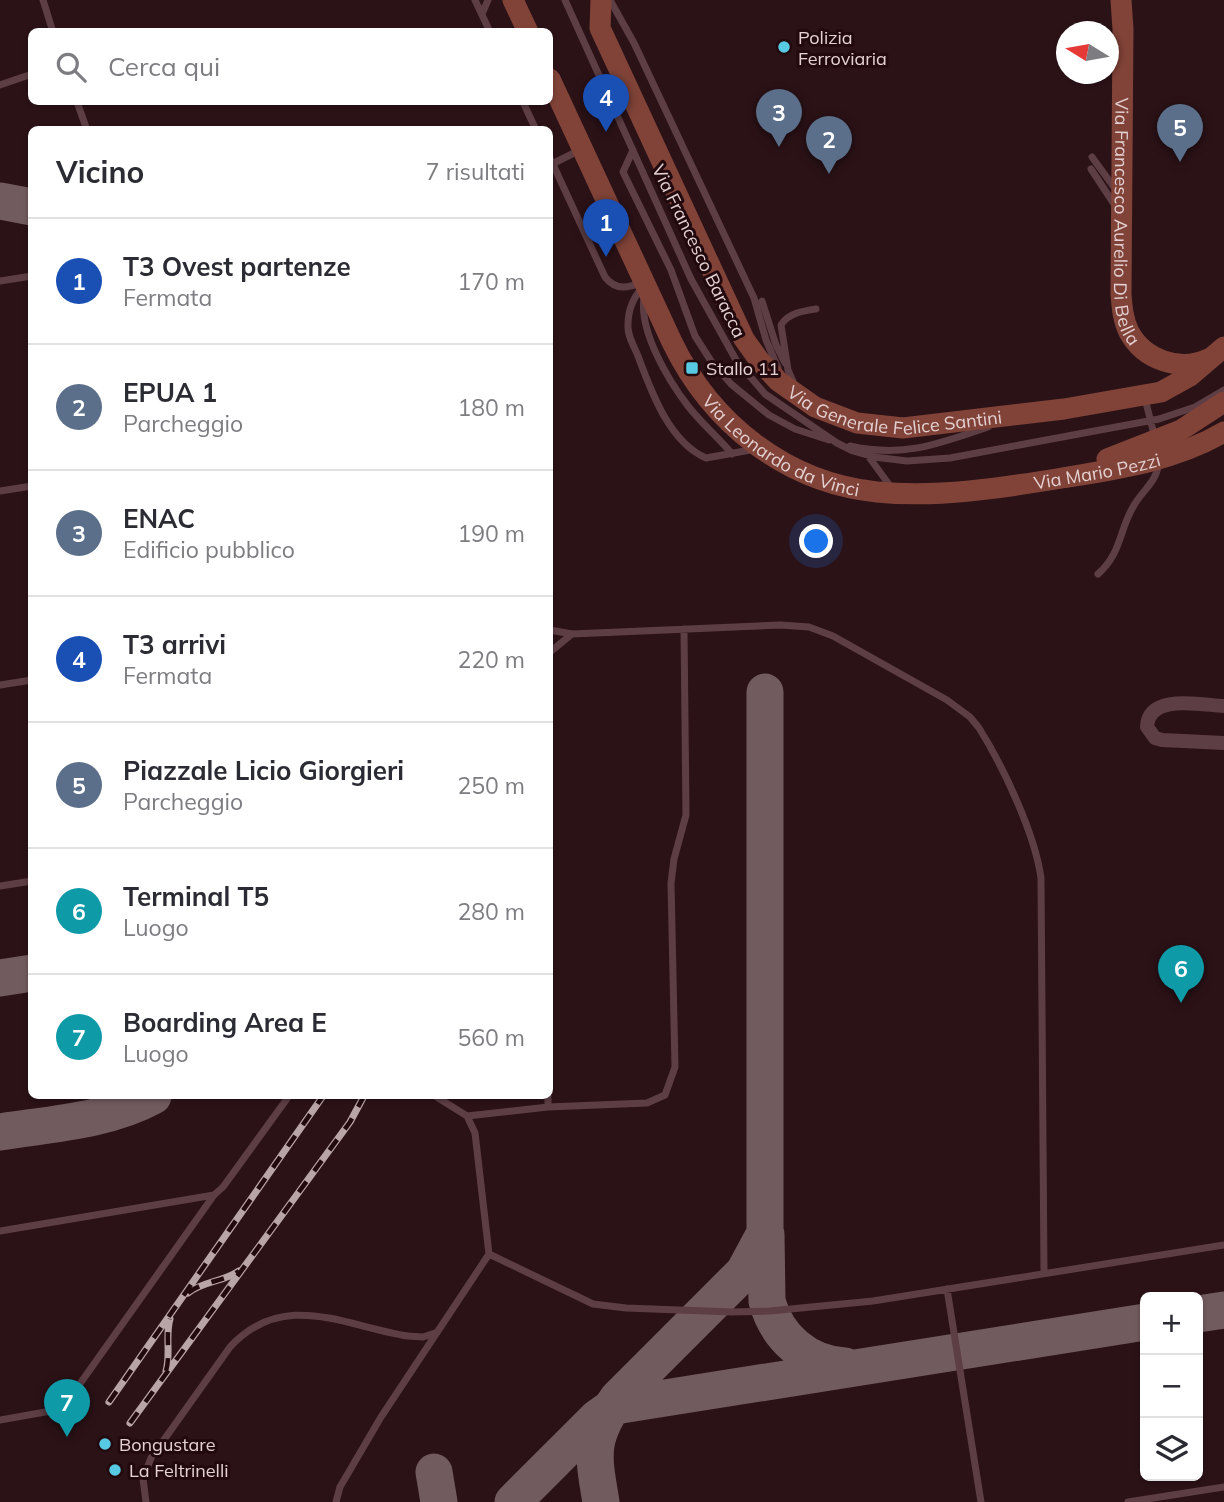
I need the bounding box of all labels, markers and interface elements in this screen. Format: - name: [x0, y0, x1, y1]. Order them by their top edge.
- north arrow: [1056, 21, 1119, 84]
- place label: Polizia Ferroviaria: [798, 26, 887, 70]
- search box: [28, 28, 553, 105]
- marker: Polizia Ferroviaria: [776, 39, 792, 55]
- icon: search: [52, 48, 90, 86]
- text: Cerca qui: [108, 50, 220, 83]
- pin: 4: [583, 74, 629, 132]
- pin: 3: [756, 89, 802, 147]
- street label: Via Francesco Aurelio Di Bella: [1109, 98, 1146, 350]
- pin: 5: [1157, 104, 1203, 162]
- pin: 2: [806, 116, 852, 174]
- text: Vicino: [56, 153, 144, 191]
- text: 7 risultati: [426, 157, 525, 186]
- street label: Via Francesco Baracca: [647, 161, 751, 341]
- pin: 1: [583, 199, 629, 257]
- text: T3 Ovest partenze: [123, 250, 351, 283]
- text: 1: [72, 267, 86, 296]
- text: 170 m: [457, 267, 525, 296]
- text: Fermata: [123, 283, 212, 312]
- place label: Stallo 11: [706, 357, 779, 380]
- marker: Stallo 11: [684, 360, 700, 376]
- text: EPUA 1: [123, 376, 217, 409]
- street label: Via Generale Felice Santini: [783, 380, 1003, 439]
- street label: Via Leonardo da Vinci: [697, 389, 861, 501]
- text: 2: [72, 393, 86, 422]
- text: 180 m: [457, 393, 525, 422]
- text: Parcheggio: [123, 409, 243, 438]
- street label: Via Mario Pezzi: [1032, 448, 1163, 494]
- text: ENAC: [123, 502, 195, 535]
- text: 3: [72, 519, 86, 548]
- text: 190 m: [457, 519, 525, 548]
- your location: [799, 524, 833, 558]
- text: Edificio pubblico: [123, 535, 295, 564]
- text: T3 arrivi: [123, 628, 226, 661]
- text: 4: [72, 645, 86, 674]
- text: 220 m: [457, 645, 525, 674]
- text: Fermata: [123, 661, 212, 690]
- text: Piazzale Licio Giorgieri: [123, 754, 404, 787]
- text: 5: [72, 771, 86, 800]
- text: 250 m: [457, 771, 525, 800]
- text: Parcheggio: [123, 787, 243, 816]
- text: Terminal T5: [123, 880, 269, 913]
- text: 6: [72, 897, 86, 926]
- text: 280 m: [457, 897, 525, 926]
- text: Luogo: [123, 913, 189, 942]
- pin: 6: [1158, 945, 1204, 1003]
- text: Boarding Area E: [123, 1006, 327, 1039]
- text: 7: [72, 1023, 86, 1052]
- text: 560 m: [457, 1023, 525, 1052]
- text: Luogo: [123, 1039, 189, 1068]
- map controls: [1140, 1292, 1203, 1481]
- button: +: [1140, 1292, 1203, 1355]
- button: −: [1140, 1355, 1203, 1418]
- pin: 7: [44, 1379, 90, 1437]
- button: layers: [1140, 1418, 1203, 1481]
- place label: Bongustare: [119, 1433, 215, 1456]
- marker: Bongustare: [97, 1436, 113, 1452]
- place label: La Feltrinelli: [129, 1459, 228, 1482]
- marker: La Feltrinelli: [107, 1462, 123, 1478]

